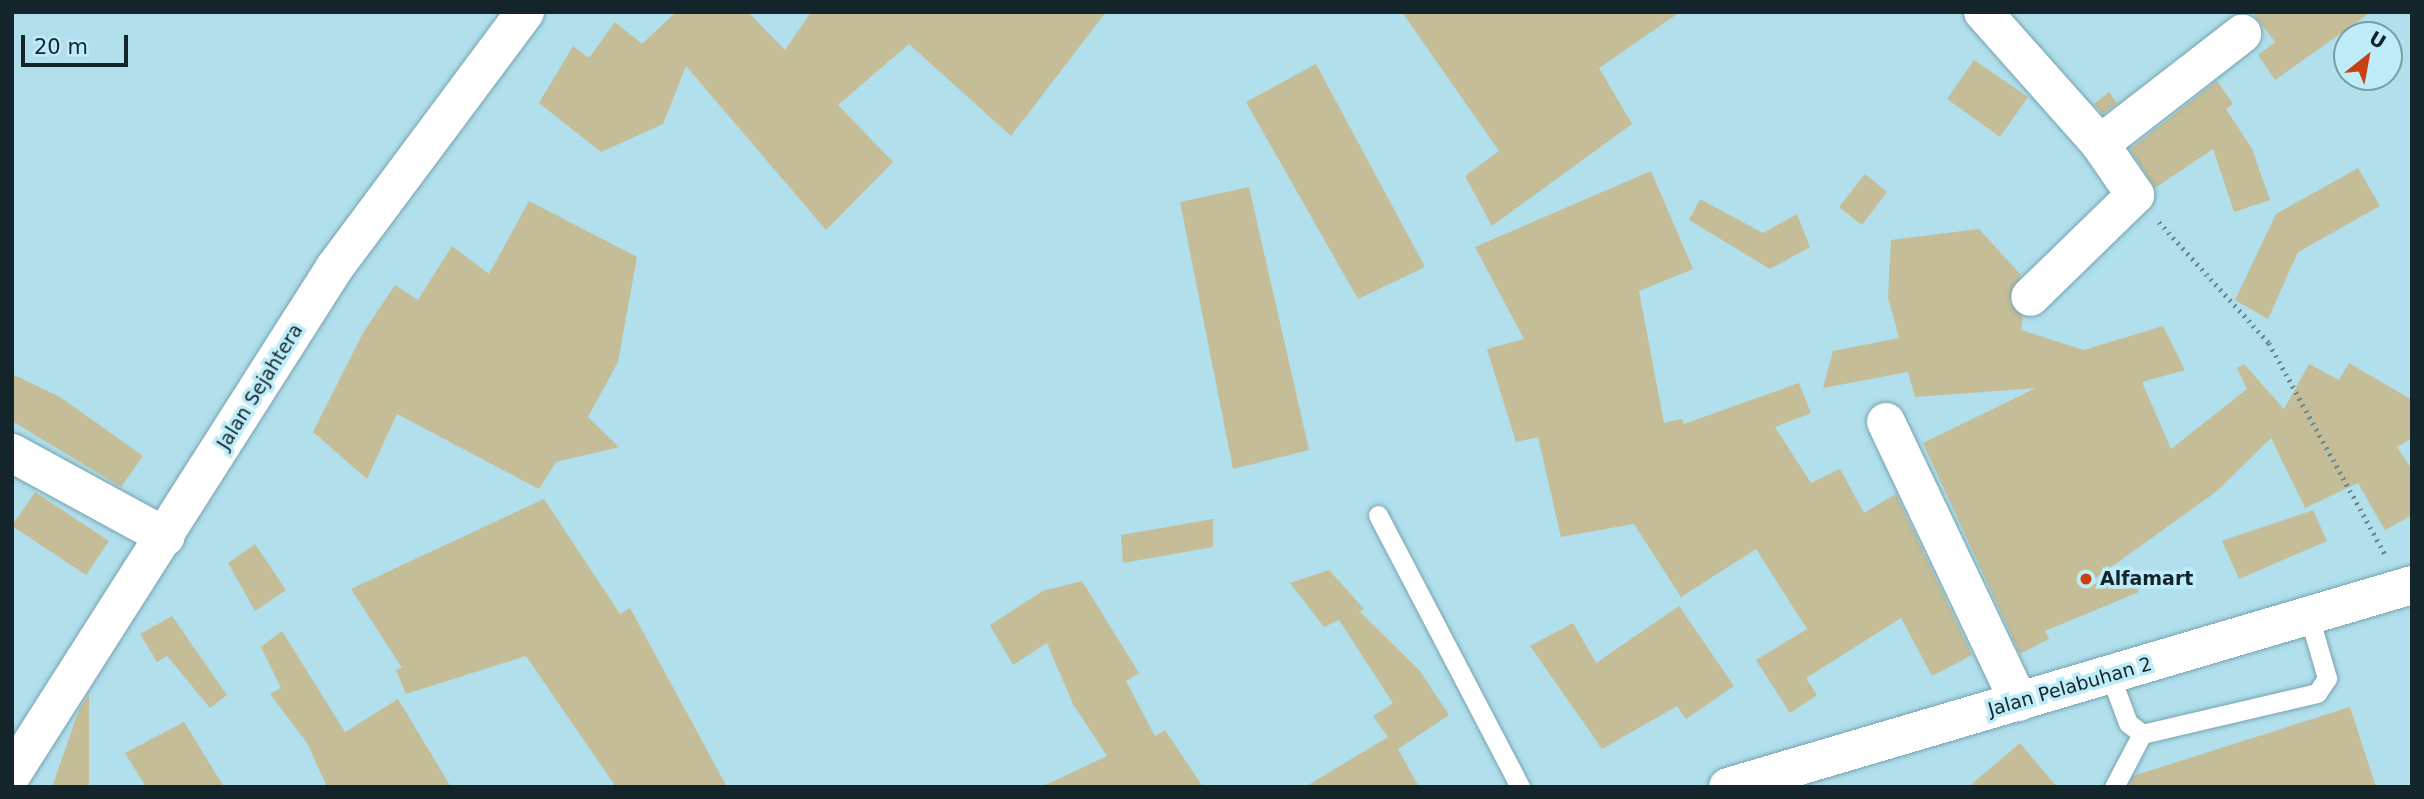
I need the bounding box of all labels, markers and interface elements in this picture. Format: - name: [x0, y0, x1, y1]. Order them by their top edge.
- scale bar: [24, 21, 131, 65]
- north arrow: [2333, 21, 2403, 91]
- text: U: [2366, 26, 2390, 53]
- text: 20 m: [34, 35, 88, 59]
- street label: Jalan Sejahtera: [212, 320, 308, 454]
- place label: Alfamart: [2100, 568, 2193, 590]
- marker: Alfamart: [2078, 571, 2094, 587]
- street label: Jalan Pelabuhan 2: [1985, 653, 2155, 721]

